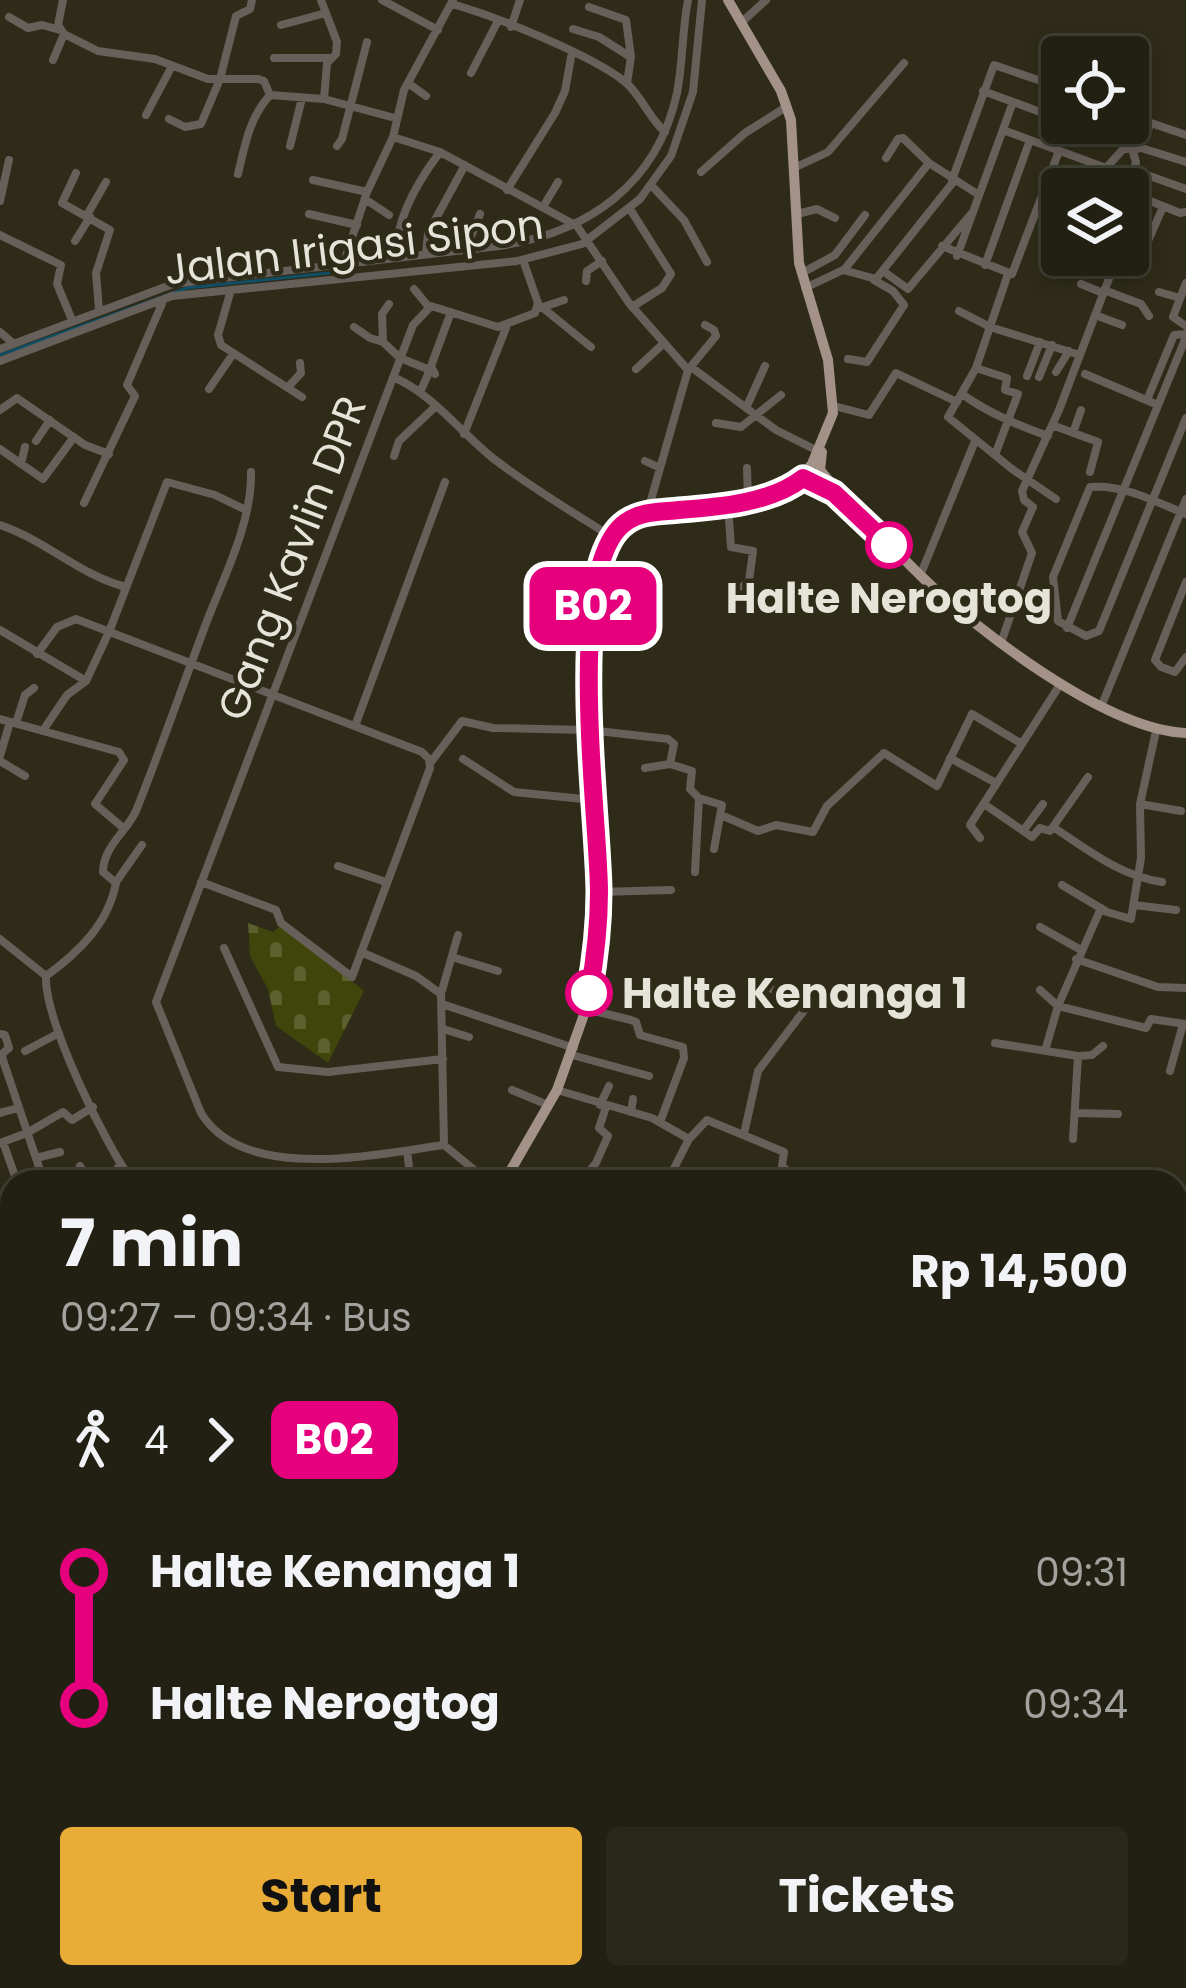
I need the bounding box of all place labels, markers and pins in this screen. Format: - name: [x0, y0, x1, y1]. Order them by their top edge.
- marker: Halte Nerogtog: [867, 523, 911, 567]
- place label: Halte Nerogtog: [726, 569, 1052, 628]
- place label: Halte Kenanga 1: [622, 964, 967, 1023]
- marker: Halte Kenanga 1: [567, 971, 611, 1015]

